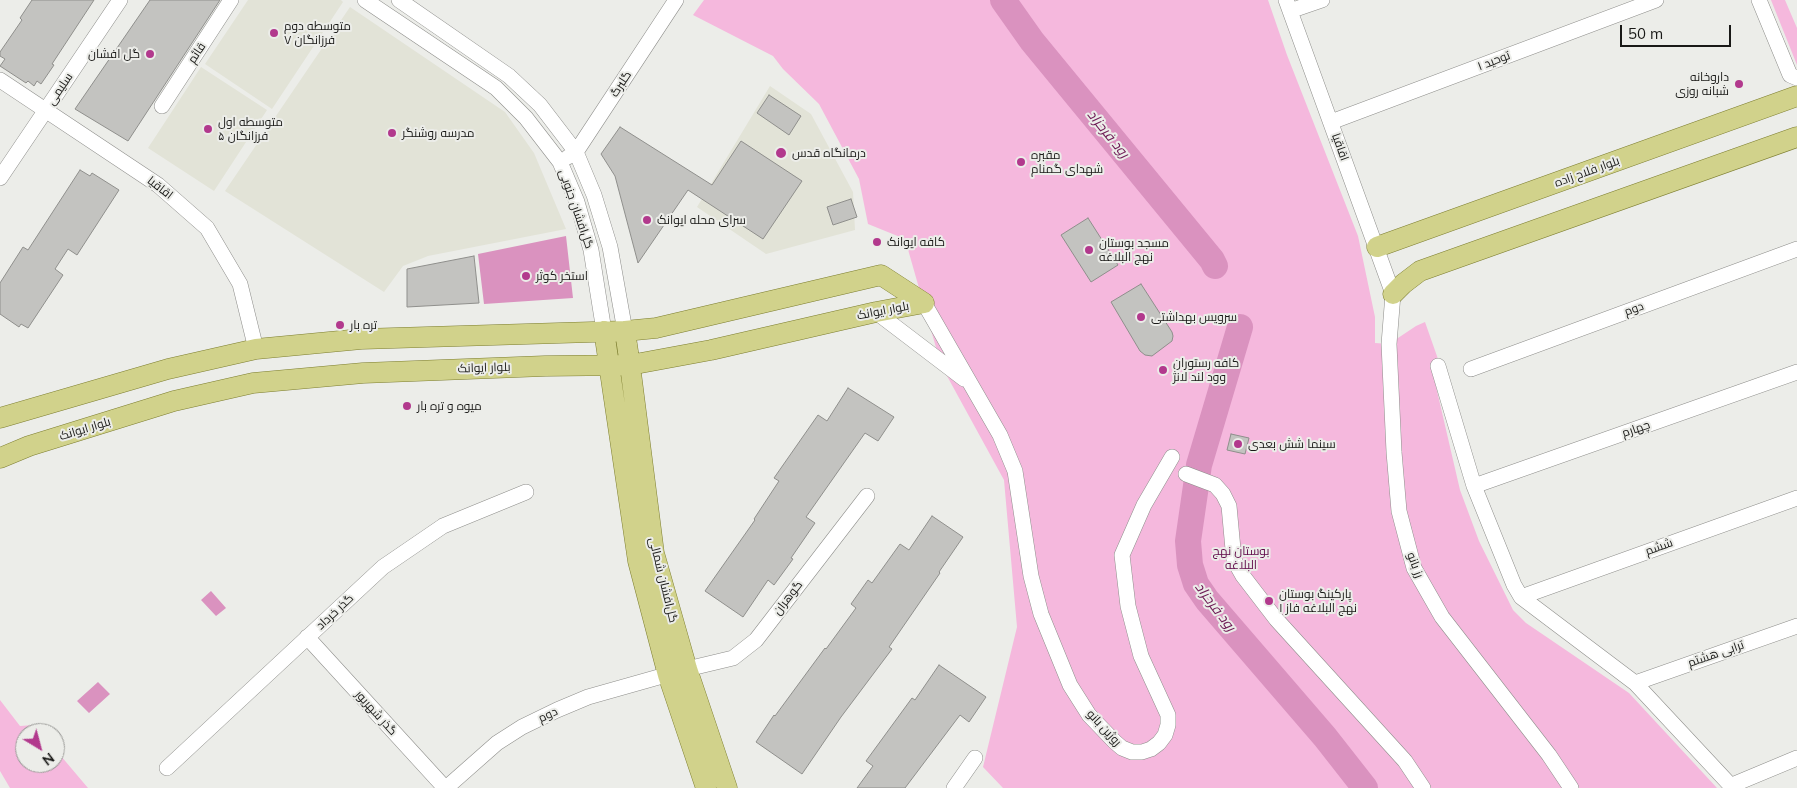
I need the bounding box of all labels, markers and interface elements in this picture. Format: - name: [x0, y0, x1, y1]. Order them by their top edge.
- scale bar: [1622, 15, 1733, 47]
- place label: متوسطه دوم فرزانگان ۷: [284, 19, 351, 47]
- text: 50 m: [1628, 24, 1663, 43]
- marker: متوسطه دوم فرزانگان ۷: [268, 27, 280, 39]
- street label: قائم: [185, 40, 209, 66]
- place label: گل افشان: [88, 47, 140, 61]
- marker: گل افشان: [144, 48, 156, 60]
- street label: توحید ۱: [1476, 48, 1512, 74]
- street label: گلبرگ: [607, 68, 635, 100]
- street label: سلیمی: [44, 70, 76, 108]
- place label: داروخانه شبانه روزی: [1675, 70, 1729, 98]
- marker: داروخانه شبانه روزی: [1733, 78, 1745, 90]
- water label: رود فرحزاد: [1084, 107, 1132, 161]
- place label: متوسطه اول فرزانگان ۵: [218, 115, 283, 143]
- marker: متوسطه اول فرزانگان ۵: [202, 123, 214, 135]
- place label: مدرسه روشنگر: [402, 126, 475, 140]
- marker: مدرسه روشنگر: [386, 127, 398, 139]
- street label: اقاقیا: [1328, 131, 1352, 163]
- marker: درمانگاه قدس: [774, 146, 788, 160]
- place label: درمانگاه قدس: [792, 146, 866, 160]
- place label: مقبره شهدای گمنام: [1031, 148, 1103, 176]
- street label: بلوار فلاح زاده: [1553, 154, 1621, 190]
- marker: مقبره شهدای گمنام: [1015, 156, 1027, 168]
- street label: گل‌افشان جنوبی: [556, 167, 596, 251]
- street label: اقاقیا: [144, 174, 176, 202]
- place label: سرای محله ایوانک: [657, 213, 746, 227]
- marker: سرای محله ایوانک: [641, 214, 653, 226]
- place label: کافه ایوانک: [887, 235, 945, 249]
- marker: کافه ایوانک: [871, 236, 883, 248]
- place label: مسجد بوستان نهج البلاغه: [1099, 236, 1169, 264]
- marker: مسجد بوستان نهج البلاغه: [1083, 244, 1095, 256]
- place label: استخر کوثر: [536, 269, 588, 283]
- marker: استخر کوثر: [520, 270, 532, 282]
- street label: بلوار ایوانک: [856, 299, 910, 323]
- street label: دوم: [1622, 299, 1646, 319]
- place label: سرویس بهداشتی: [1151, 310, 1237, 324]
- marker: سرویس بهداشتی: [1135, 311, 1147, 323]
- place label: تره بار: [350, 318, 377, 332]
- marker: تره بار: [334, 319, 346, 331]
- place label: کافه رستوران وود لند لانژ: [1173, 356, 1239, 384]
- street label: بلوار ایوانک: [457, 360, 511, 376]
- marker: کافه رستوران وود لند لانژ: [1157, 364, 1169, 376]
- place label: میوه و تره بار: [417, 399, 482, 413]
- marker: میوه و تره بار: [401, 400, 413, 412]
- street label: بلوار ایوانک: [58, 414, 112, 444]
- street label: چهارم: [1620, 418, 1652, 440]
- place label: سینما شش بعدی: [1248, 437, 1336, 451]
- marker: سینما شش بعدی: [1232, 438, 1244, 450]
- street label: ششم: [1643, 535, 1675, 559]
- street label: گل‌افشان شمالی: [645, 536, 681, 624]
- park label: بوستان نهج البلاغه: [1213, 544, 1269, 572]
- street label: رز بانو: [1404, 550, 1426, 580]
- street label: گوهران: [770, 578, 806, 618]
- water label: رود فرحزاد: [1191, 579, 1239, 635]
- place label: پارکینگ بوستان نهج البلاغه فاز ۱: [1279, 587, 1357, 615]
- street label: گذر خرداد: [313, 591, 357, 633]
- marker: پارکینگ بوستان نهج البلاغه فاز ۱: [1263, 595, 1275, 607]
- street label: ترابی هشتم: [1686, 638, 1746, 670]
- street label: گذر شهریور: [352, 688, 400, 738]
- street label: دوم: [536, 704, 560, 726]
- street label: روژین بانو: [1084, 707, 1124, 749]
- north arrow: [15, 723, 65, 773]
- text: N: [39, 749, 58, 770]

